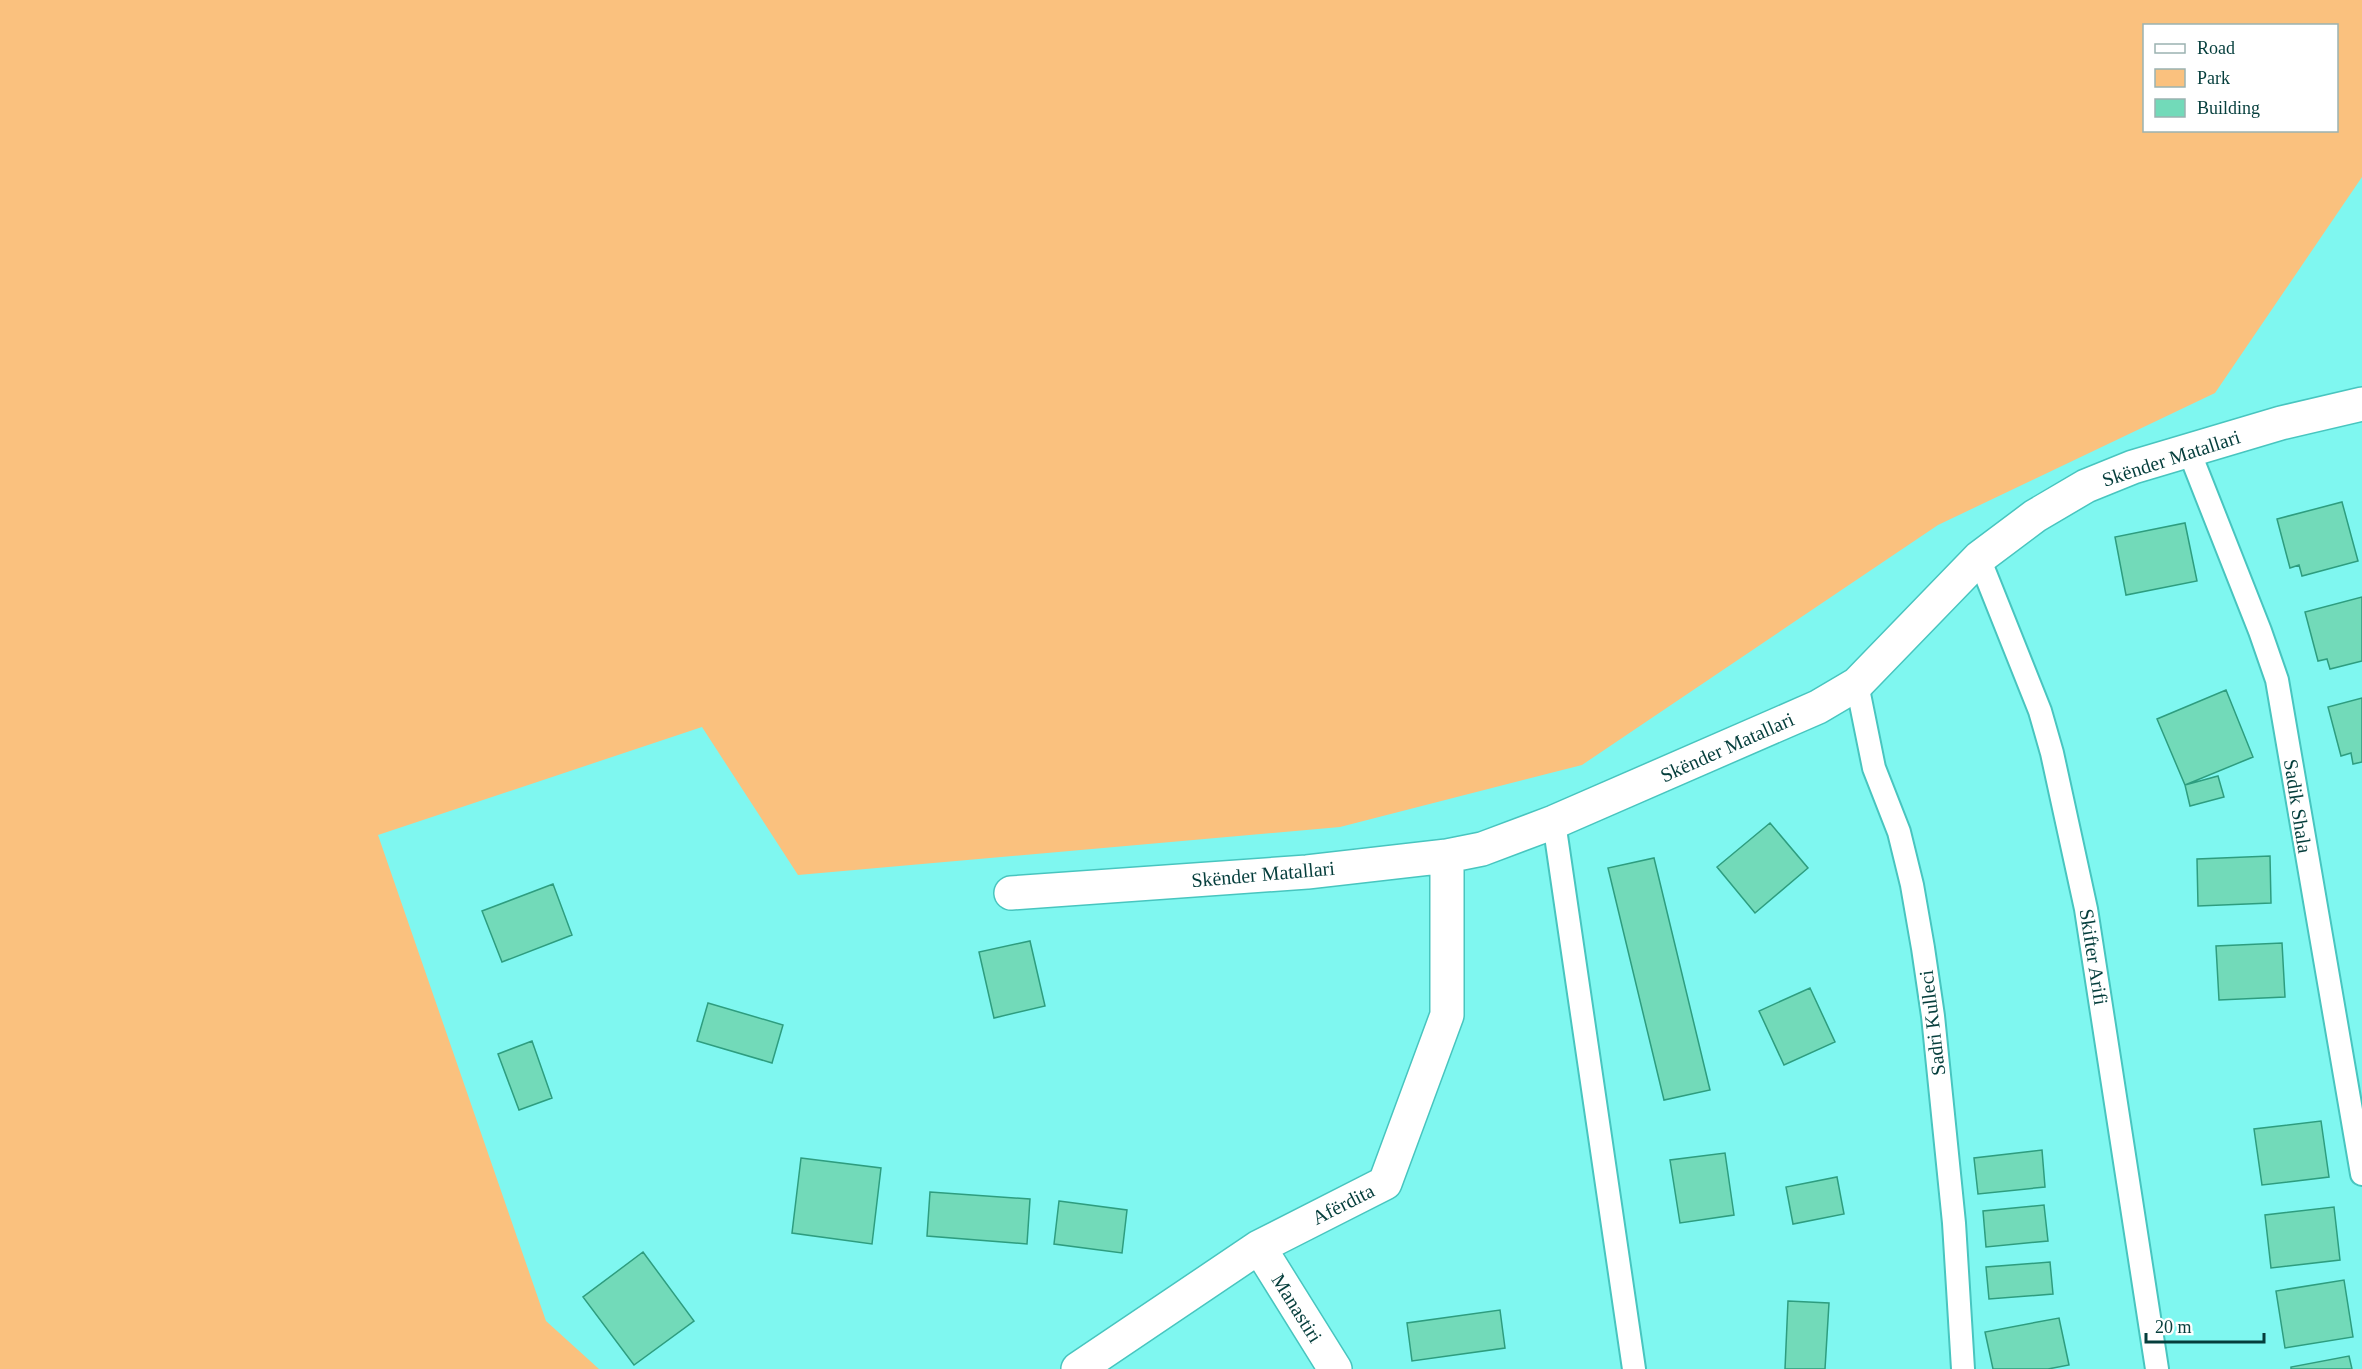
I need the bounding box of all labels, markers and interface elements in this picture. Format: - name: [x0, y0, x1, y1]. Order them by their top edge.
- legend: [2143, 24, 2338, 132]
- text: Road: [2197, 38, 2235, 58]
- text: Park: [2197, 68, 2230, 88]
- text: Building: [2197, 98, 2260, 118]
- street label: Skënder Matallari: [2099, 425, 2243, 491]
- street label: Skënder Matallari: [1657, 708, 1798, 786]
- street label: Sadik Shala: [2280, 757, 2316, 855]
- street label: Skënder Matallari: [1190, 857, 1336, 891]
- street label: Skifter Arifi: [2076, 907, 2113, 1007]
- street label: Sadri Kulleci: [1915, 969, 1949, 1077]
- street label: Afërdita: [1308, 1179, 1378, 1229]
- street label: Manastiri: [1267, 1270, 1327, 1347]
- scale bar: [2146, 1306, 2264, 1344]
- text: 20 m: [2155, 1317, 2192, 1337]

